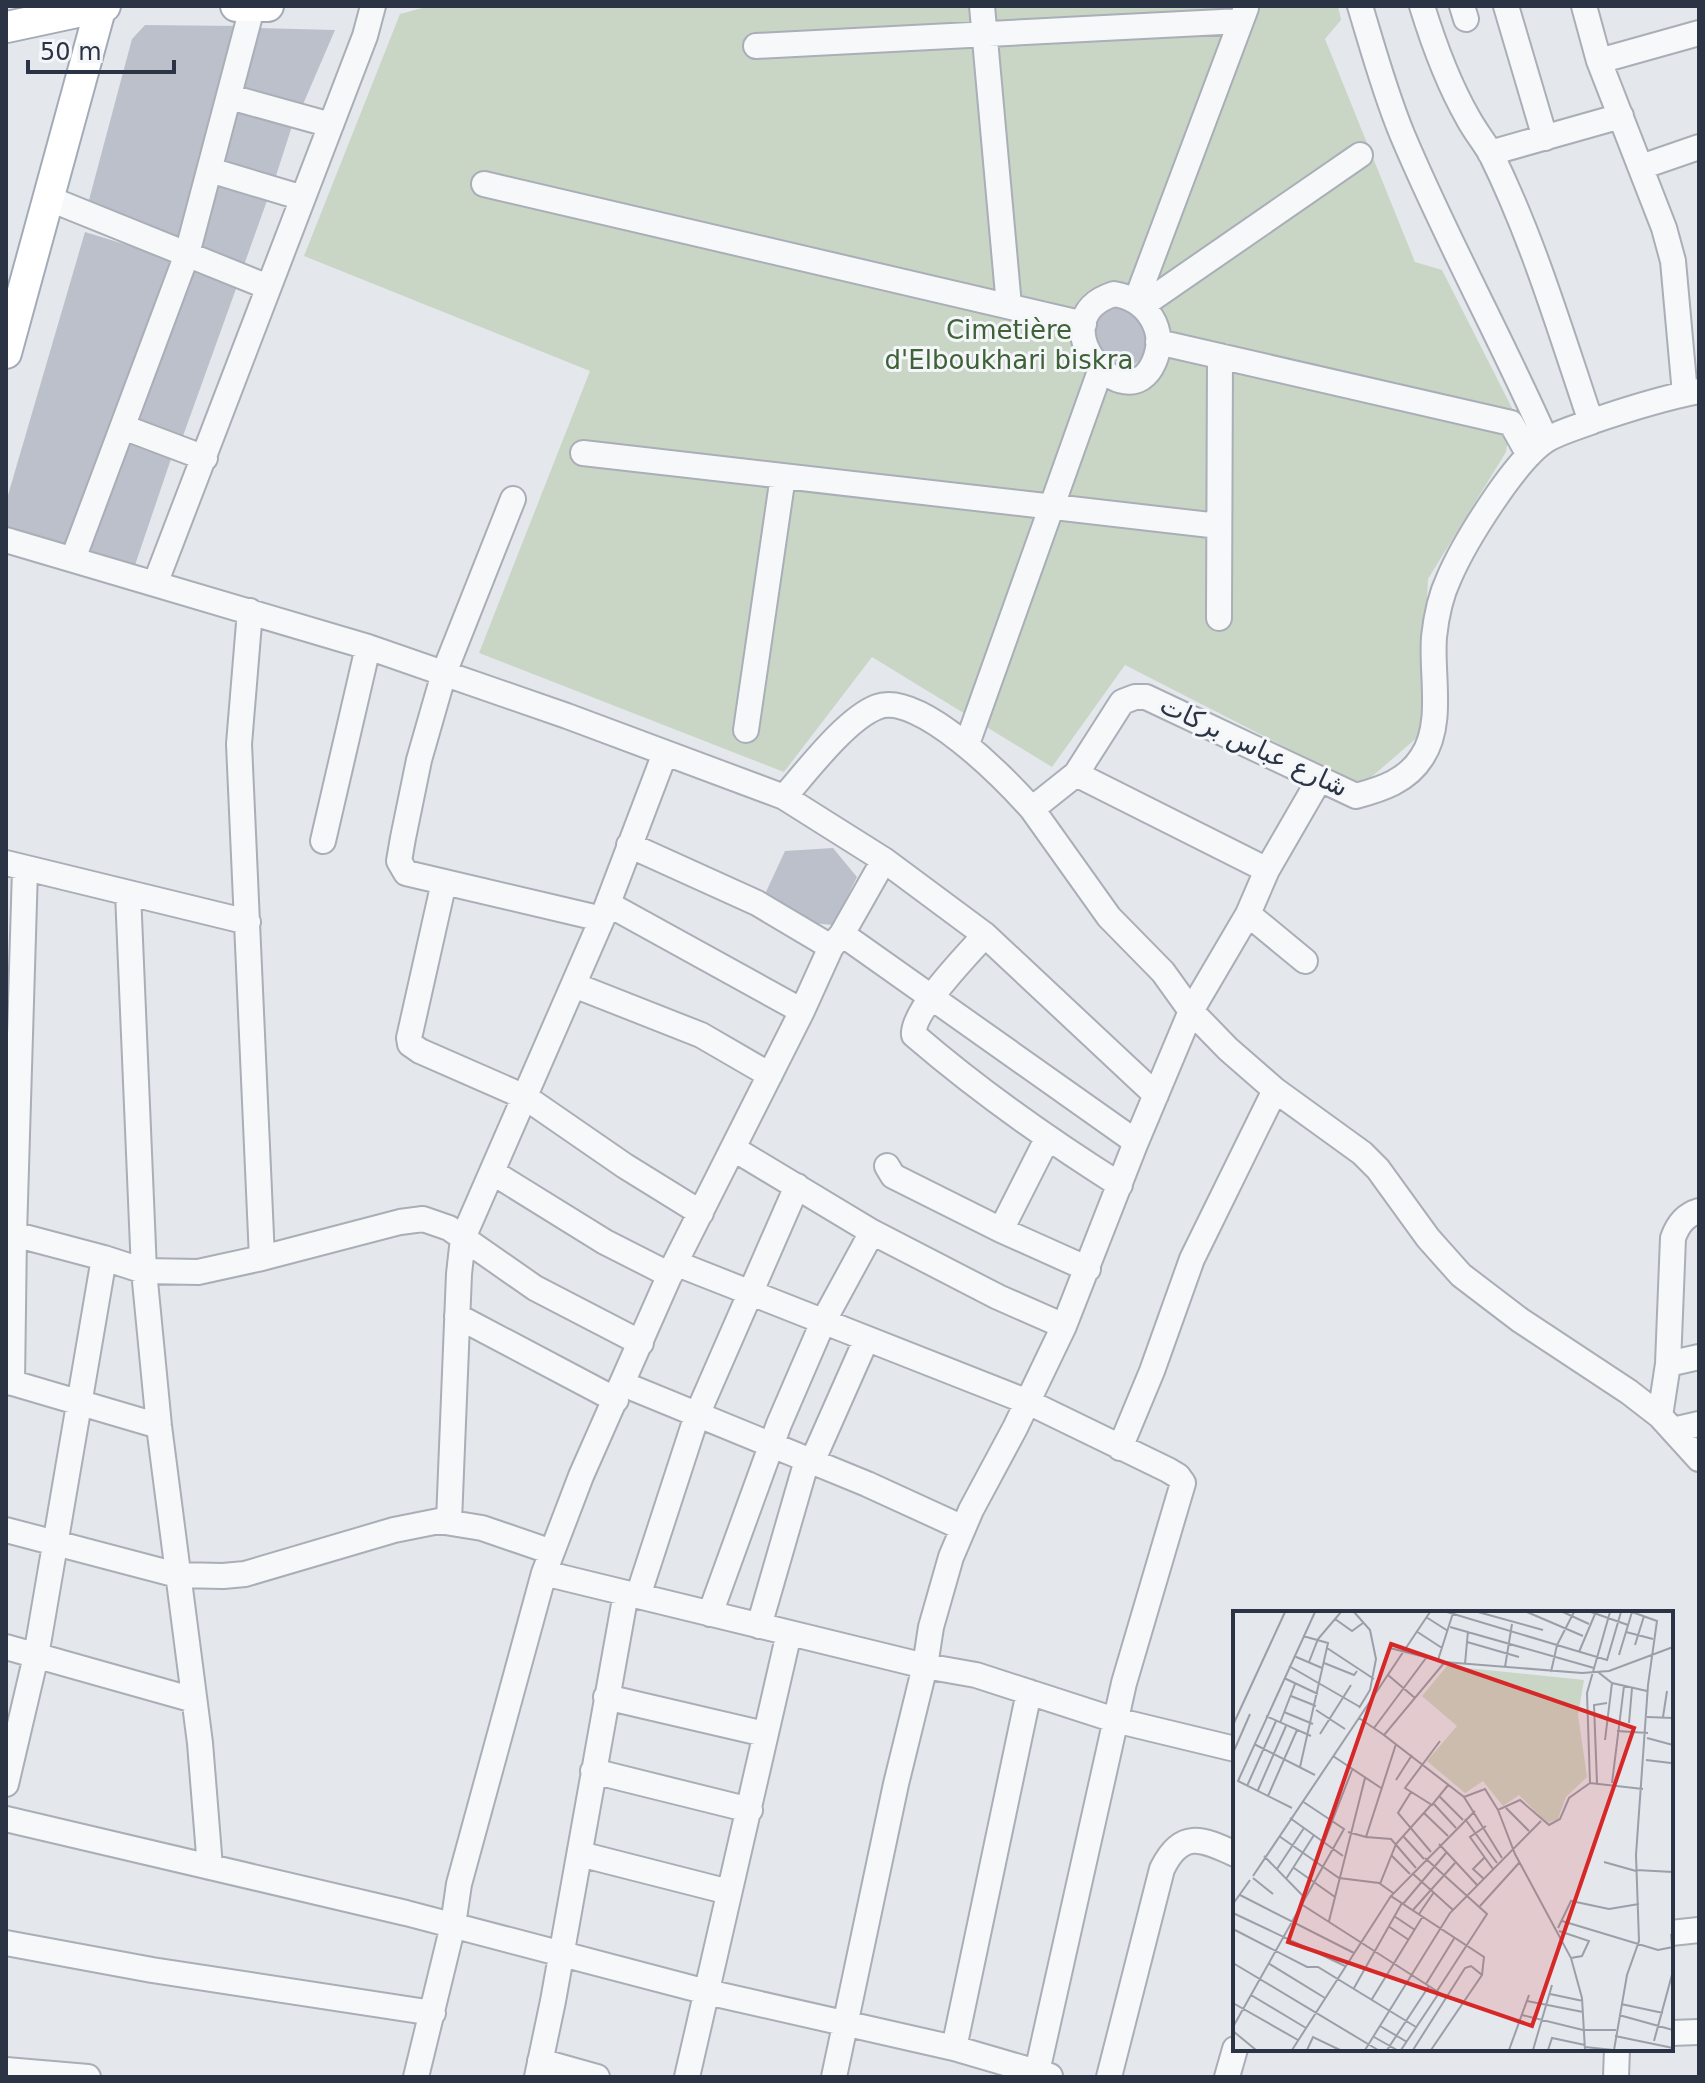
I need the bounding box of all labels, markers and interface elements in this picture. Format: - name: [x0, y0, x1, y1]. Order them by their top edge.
- scale bar: [28, 24, 174, 74]
- text: 50 m: [40, 38, 102, 66]
- park label: Cimetière d'Elboukhari biskra: [885, 315, 1133, 375]
- street label: شارع عباس بركات: [1155, 689, 1353, 804]
- inset map: [1233, 1611, 1673, 2051]

